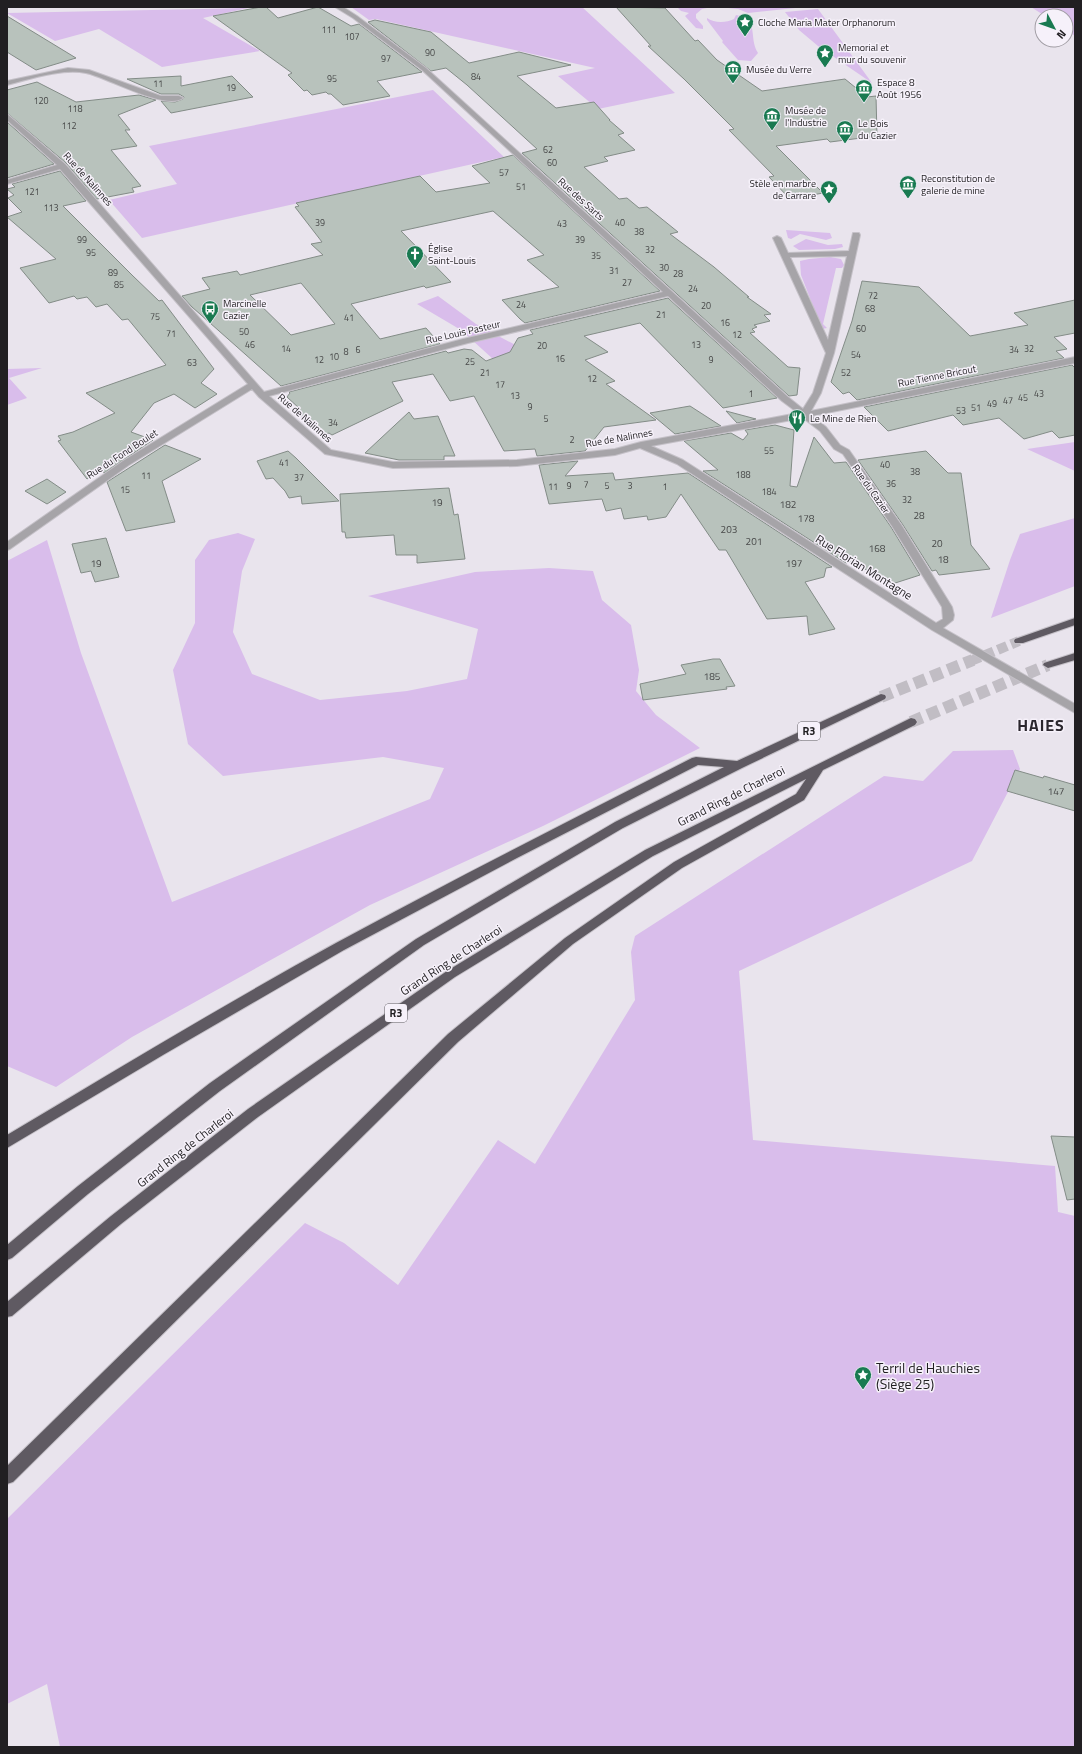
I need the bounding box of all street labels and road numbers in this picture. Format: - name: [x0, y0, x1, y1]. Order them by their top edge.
- street label: Rue de Nalinnes: [60, 149, 117, 210]
- street label: Rue des Sarts: [554, 174, 608, 224]
- street label: Rue Louis Pasteur: [424, 316, 502, 348]
- street label: Rue Tienne Bricout: [897, 361, 978, 391]
- street label: Rue de Nalinnes: [274, 390, 336, 446]
- street label: Rue du Fond Boulet: [83, 425, 161, 483]
- street label: Rue de Nalinnes: [584, 425, 654, 451]
- street label: Rue du Cazier: [848, 461, 894, 517]
- street label: Rue Florian Montagne: [812, 529, 916, 605]
- road number: R3: [798, 722, 820, 740]
- street label: Grand Ring de Charleroi: [674, 761, 788, 831]
- street label: Grand Ring de Charleroi: [396, 920, 506, 1000]
- road number: R3: [385, 1004, 407, 1022]
- street label: Grand Ring de Charleroi: [133, 1104, 237, 1192]

